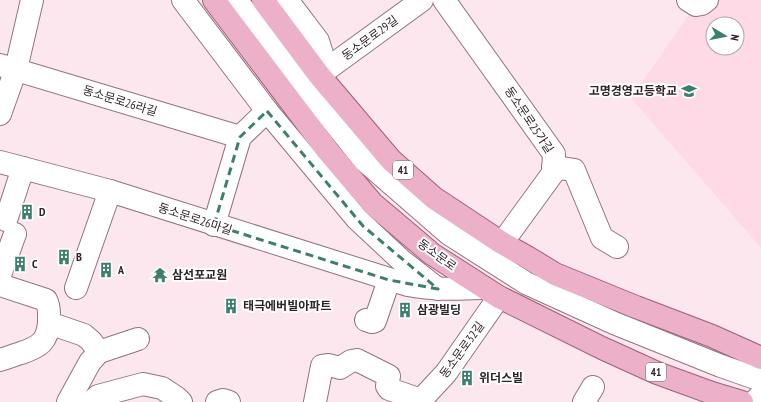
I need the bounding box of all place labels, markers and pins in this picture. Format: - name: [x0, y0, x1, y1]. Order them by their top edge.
- school or university icon: 고명경영고등학교: [680, 82, 698, 100]
- place label: 고명경영고등학교: [589, 83, 677, 98]
- building icon: D: [18, 203, 36, 221]
- place label: D: [39, 204, 46, 219]
- building icon: B: [55, 248, 73, 266]
- place label: B: [76, 249, 82, 264]
- building icon: C: [11, 255, 29, 273]
- place label: C: [32, 256, 38, 271]
- building icon: A: [97, 261, 115, 279]
- place label: A: [117, 262, 125, 277]
- temple icon: 삼선포교원: [151, 266, 169, 284]
- place label: 삼선포교원: [172, 267, 227, 282]
- building icon: 태극에버빌아파트: [222, 297, 240, 315]
- place label: 태극에버빌아파트: [243, 298, 331, 313]
- building icon: 삼광빌딩: [396, 301, 414, 319]
- place label: 삼광빌딩: [417, 302, 461, 317]
- building icon: 위더스빌: [458, 369, 476, 387]
- place label: 위더스빌: [479, 370, 523, 385]

